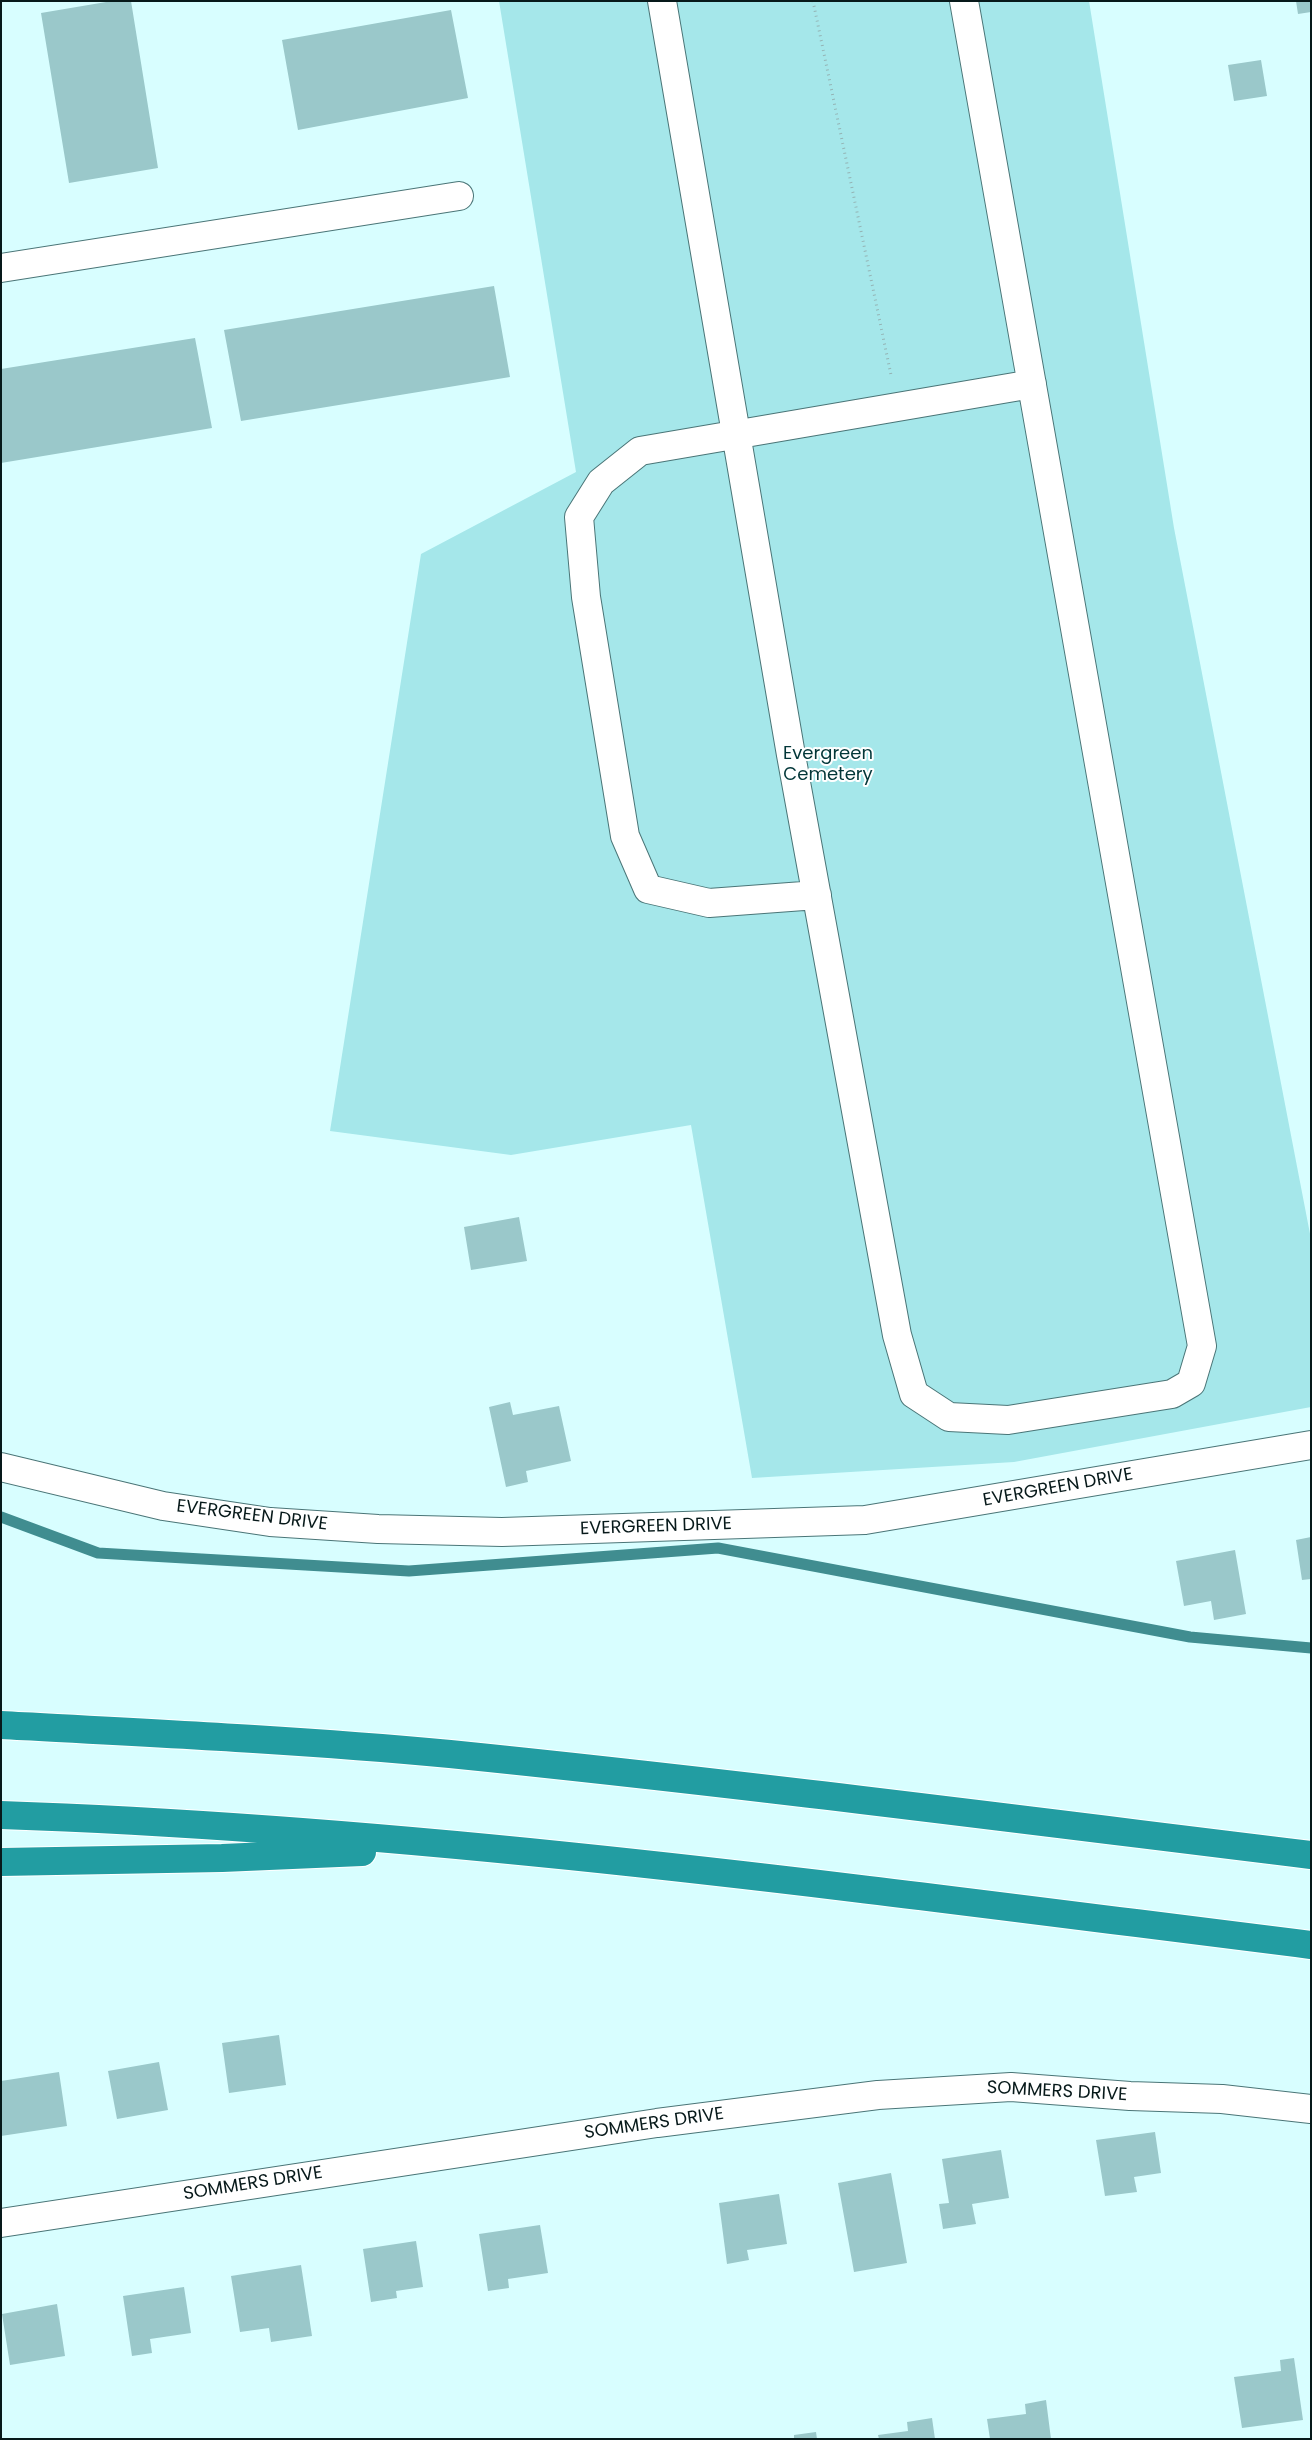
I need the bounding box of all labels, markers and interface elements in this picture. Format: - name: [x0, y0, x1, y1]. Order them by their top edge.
- park label: Evergreen Cemetery: [783, 743, 873, 786]
- street label: EVERGREEN DRIVE: [981, 1464, 1135, 1512]
- street label: EVERGREEN DRIVE: [175, 1496, 329, 1536]
- street label: EVERGREEN DRIVE: [580, 1514, 732, 1540]
- street label: SOMMERS DRIVE: [986, 2078, 1128, 2106]
- street label: SOMMERS DRIVE: [583, 2104, 725, 2144]
- street label: SOMMERS DRIVE: [182, 2162, 324, 2206]

